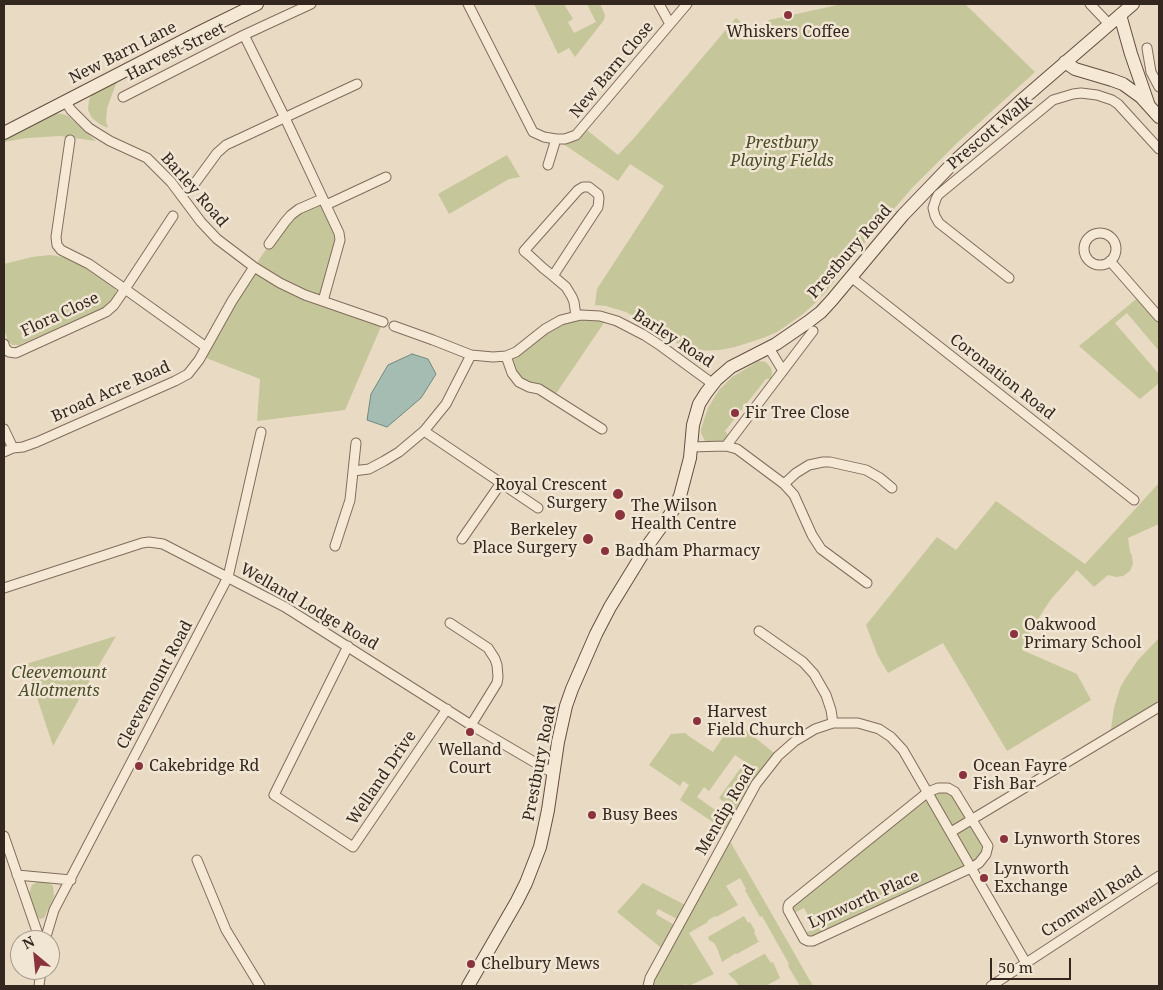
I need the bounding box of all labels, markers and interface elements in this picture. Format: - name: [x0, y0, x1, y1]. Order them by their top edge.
- marker: Whiskers Coffee: [782, 9, 794, 21]
- street label: New Barn Lane: [66, 18, 180, 88]
- street label: New Barn Close: [566, 18, 658, 122]
- street label: Harvest Street: [123, 19, 229, 85]
- place label: Whiskers Coffee: [726, 22, 850, 42]
- street label: Prescott Walk: [944, 92, 1036, 174]
- park label: Prestbury Playing Fields: [730, 133, 834, 171]
- street label: Barley Road: [156, 149, 232, 231]
- street label: Prestbury Road: [804, 201, 896, 303]
- street label: Flora Close: [18, 289, 102, 341]
- street label: Barley Road: [629, 306, 717, 372]
- street label: Coronation Road: [946, 330, 1058, 424]
- street label: Broad Acre Road: [49, 357, 173, 427]
- place label: Fir Tree Close: [745, 403, 850, 423]
- marker: Fir Tree Close: [729, 407, 741, 419]
- place label: Royal Crescent Surgery: [495, 475, 607, 513]
- marker: Royal Crescent Surgery: [611, 487, 625, 501]
- place label: The Wilson Health Centre: [631, 496, 737, 534]
- marker: The Wilson Health Centre: [613, 508, 627, 522]
- place label: Berkeley Place Surgery: [473, 520, 577, 558]
- marker: Berkeley Place Surgery: [581, 532, 595, 546]
- place label: Badham Pharmacy: [615, 541, 760, 561]
- marker: Badham Pharmacy: [599, 545, 611, 557]
- street label: Welland Lodge Road: [236, 560, 382, 654]
- place label: Oakwood Primary School: [1024, 615, 1141, 653]
- street label: Cleevemount Road: [113, 617, 197, 753]
- marker: Oakwood Primary School: [1008, 628, 1020, 640]
- park label: Cleevemount Allotments: [11, 663, 107, 701]
- place label: Harvest Field Church: [707, 702, 805, 740]
- street label: Prestbury Road: [519, 703, 561, 823]
- marker: Harvest Field Church: [691, 715, 703, 727]
- marker: Welland Court: [464, 726, 476, 738]
- street label: Welland Drive: [343, 727, 421, 829]
- place label: Welland Court: [438, 740, 502, 778]
- place label: Cakebridge Rd: [149, 756, 259, 776]
- place label: Ocean Fayre Fish Bar: [973, 756, 1067, 794]
- marker: Cakebridge Rd: [133, 760, 145, 772]
- street label: Mendip Road: [692, 761, 760, 859]
- marker: Ocean Fayre Fish Bar: [957, 769, 969, 781]
- place label: Busy Bees: [602, 805, 678, 825]
- marker: Busy Bees: [586, 809, 598, 821]
- place label: Lynworth Stores: [1014, 829, 1140, 849]
- marker: Lynworth Stores: [998, 833, 1010, 845]
- place label: Lynworth Exchange: [994, 859, 1069, 897]
- street label: Cromwell Road: [1038, 862, 1146, 942]
- street label: Lynworth Place: [806, 867, 922, 933]
- marker: Lynworth Exchange: [978, 872, 990, 884]
- north arrow: [10, 930, 60, 980]
- text: N: [19, 931, 38, 953]
- scale bar: [993, 948, 1074, 980]
- place label: Chelbury Mews: [481, 954, 600, 974]
- text: 50 m: [998, 957, 1033, 977]
- marker: Chelbury Mews: [465, 958, 477, 970]

